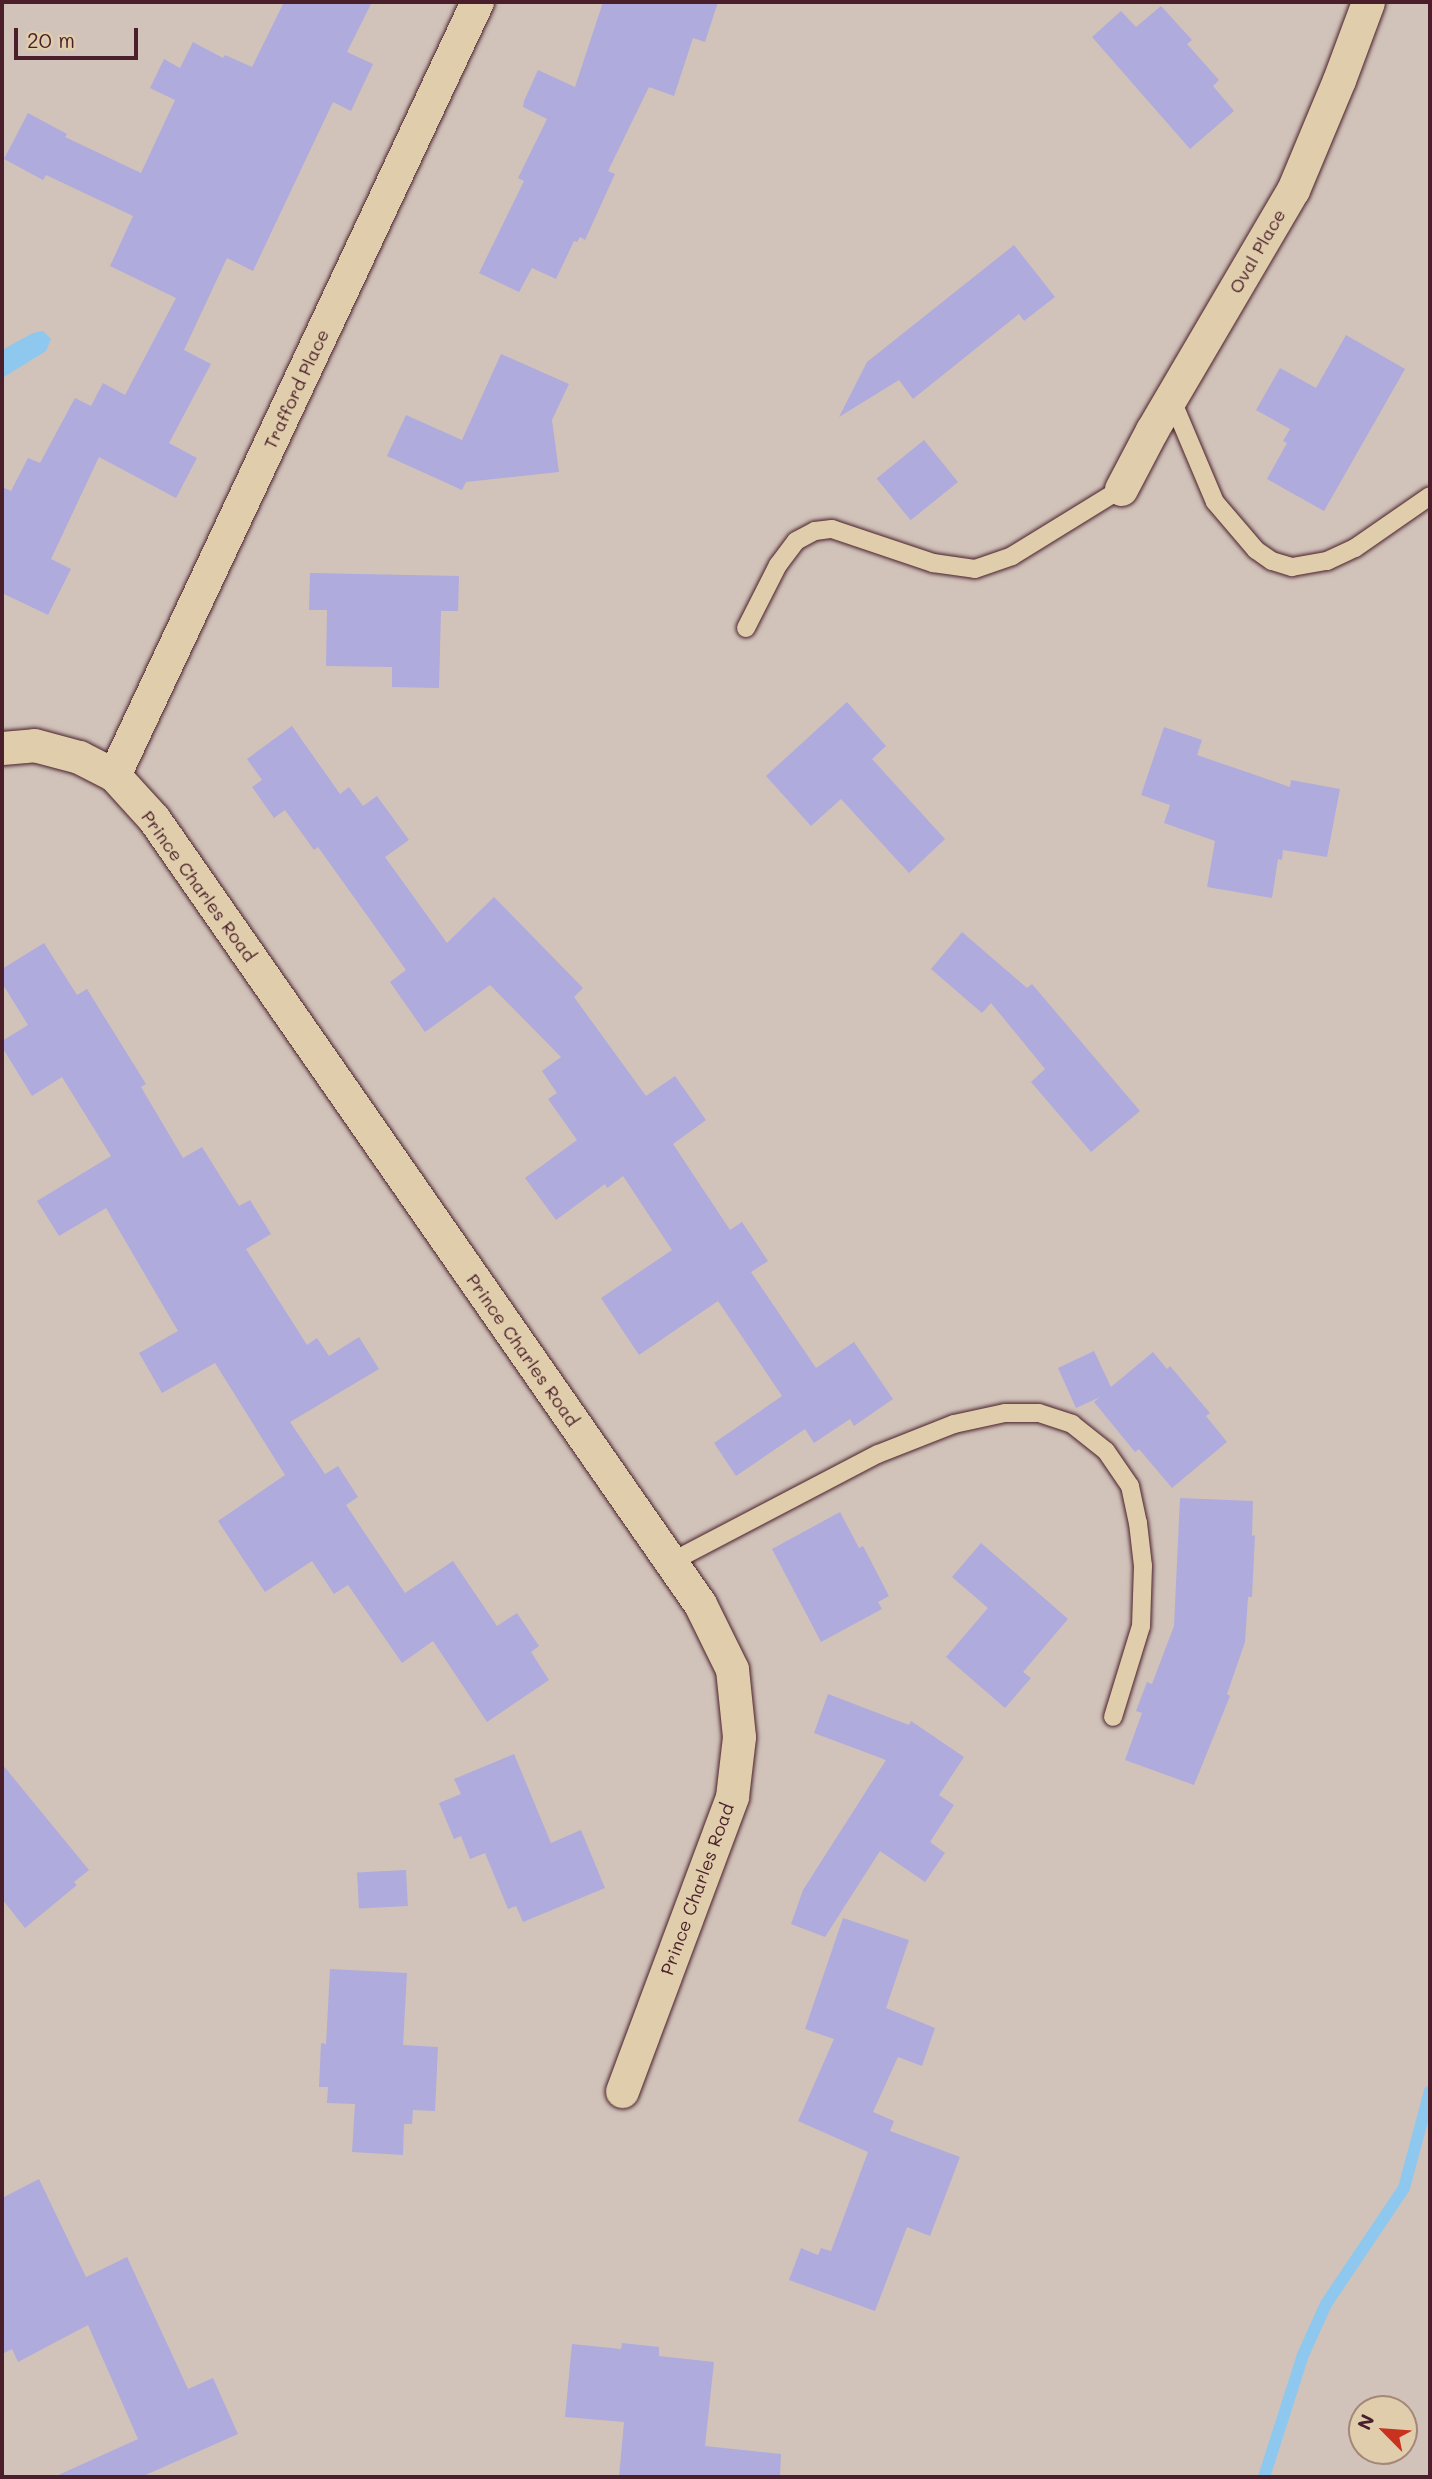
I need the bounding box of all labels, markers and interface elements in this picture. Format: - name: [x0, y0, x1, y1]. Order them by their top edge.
- scale bar: [18, 14, 142, 58]
- text: 20 m: [27, 26, 75, 53]
- street label: Oval Place: [1224, 205, 1290, 297]
- street label: Trafford Place: [259, 326, 333, 452]
- street label: Prince Charles Road: [137, 806, 261, 966]
- street label: Prince Charles Road: [462, 1270, 584, 1430]
- street label: Prince Charles Road: [656, 1800, 738, 1978]
- north arrow: [1348, 2395, 1418, 2465]
- text: N: [1351, 2410, 1380, 2434]

